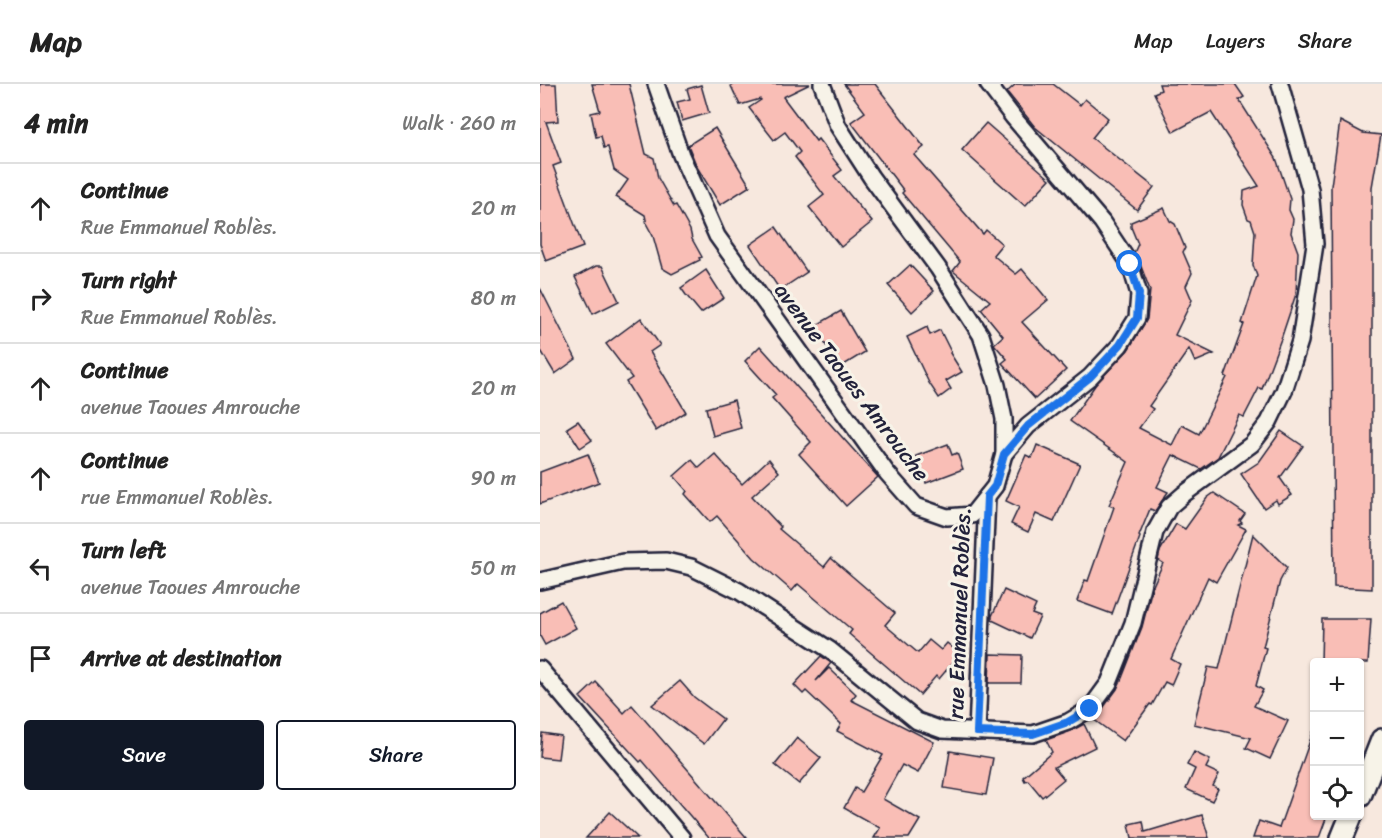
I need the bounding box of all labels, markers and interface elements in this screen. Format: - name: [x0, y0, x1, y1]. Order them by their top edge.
- text: Map: [30, 17, 82, 66]
- text: Map: [1134, 22, 1173, 60]
- text: Layers: [1206, 22, 1265, 60]
- text: Share: [1298, 22, 1352, 60]
- text: 4 min: [24, 100, 88, 146]
- text: Walk · 260 m: [402, 106, 516, 141]
- text: Continue: [81, 171, 169, 210]
- text: 20 m: [471, 191, 516, 226]
- icon: ahead: [24, 192, 57, 225]
- text: Rue Emmanuel Roblès.: [81, 210, 278, 245]
- route start: [1116, 250, 1142, 276]
- text: Turn right: [81, 261, 176, 300]
- street label: avenue Taoues Amrouche: [764, 274, 940, 490]
- text: 80 m: [471, 281, 516, 316]
- icon: right: [24, 282, 57, 315]
- text: Rue Emmanuel Roblès.: [81, 300, 278, 335]
- text: Continue: [81, 351, 169, 390]
- text: 20 m: [471, 371, 516, 406]
- icon: ahead: [24, 372, 57, 405]
- text: avenue Taoues Amrouche: [81, 390, 300, 425]
- text: Continue: [81, 441, 169, 480]
- text: 90 m: [471, 461, 516, 496]
- icon: ahead: [24, 462, 57, 495]
- text: rue Emmanuel Roblès.: [81, 480, 274, 515]
- street label: rue Emmanuel Roblès.: [936, 506, 982, 720]
- text: Turn left: [81, 531, 166, 570]
- text: 50 m: [471, 551, 516, 586]
- icon: left: [24, 552, 57, 585]
- text: avenue Taoues Amrouche: [81, 570, 300, 605]
- text: Arrive at destination: [81, 639, 282, 678]
- icon: arrive: [24, 642, 57, 675]
- map controls: [1310, 658, 1364, 820]
- button: +: [1310, 658, 1364, 712]
- route end: [1076, 695, 1102, 721]
- button: −: [1310, 712, 1364, 766]
- button: Save: [24, 720, 264, 790]
- button: Share: [276, 720, 516, 790]
- button: locate: [1310, 766, 1364, 820]

